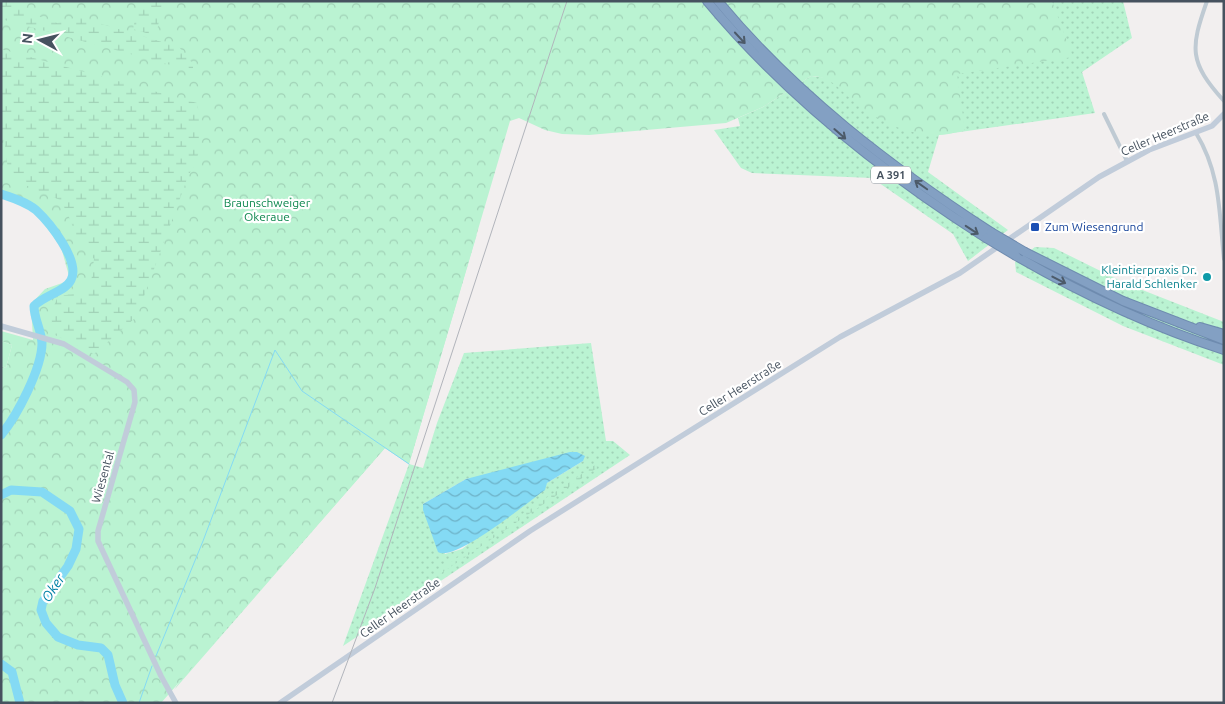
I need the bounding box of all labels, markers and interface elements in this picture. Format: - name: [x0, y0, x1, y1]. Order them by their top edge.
- north arrow: [15, 15, 65, 65]
- one-way arrow: [734, 31, 746, 44]
- text: N: [19, 32, 36, 45]
- street label: Celler Heerstraße: [1119, 109, 1211, 158]
- one-way arrow: [834, 128, 847, 140]
- road number: A 391: [871, 166, 911, 184]
- one-way arrow: [915, 180, 928, 191]
- park label: Braunschweiger Okeraue: [224, 196, 311, 223]
- place label: Zum Wiesengrund: [1045, 220, 1143, 233]
- marker: Zum Wiesengrund: [1029, 221, 1041, 233]
- one-way arrow: [964, 225, 978, 235]
- place label: Kleintierpraxis Dr. Harald Schlenker: [1101, 263, 1197, 290]
- marker: Kleintierpraxis Dr. Harald Schlenker: [1201, 271, 1213, 283]
- one-way arrow: [1051, 275, 1066, 285]
- street label: Celler Heerstraße: [696, 357, 783, 418]
- street label: Wiesental: [89, 449, 116, 504]
- water label: Oker: [38, 571, 68, 605]
- street label: Celler Heerstraße: [357, 575, 442, 640]

